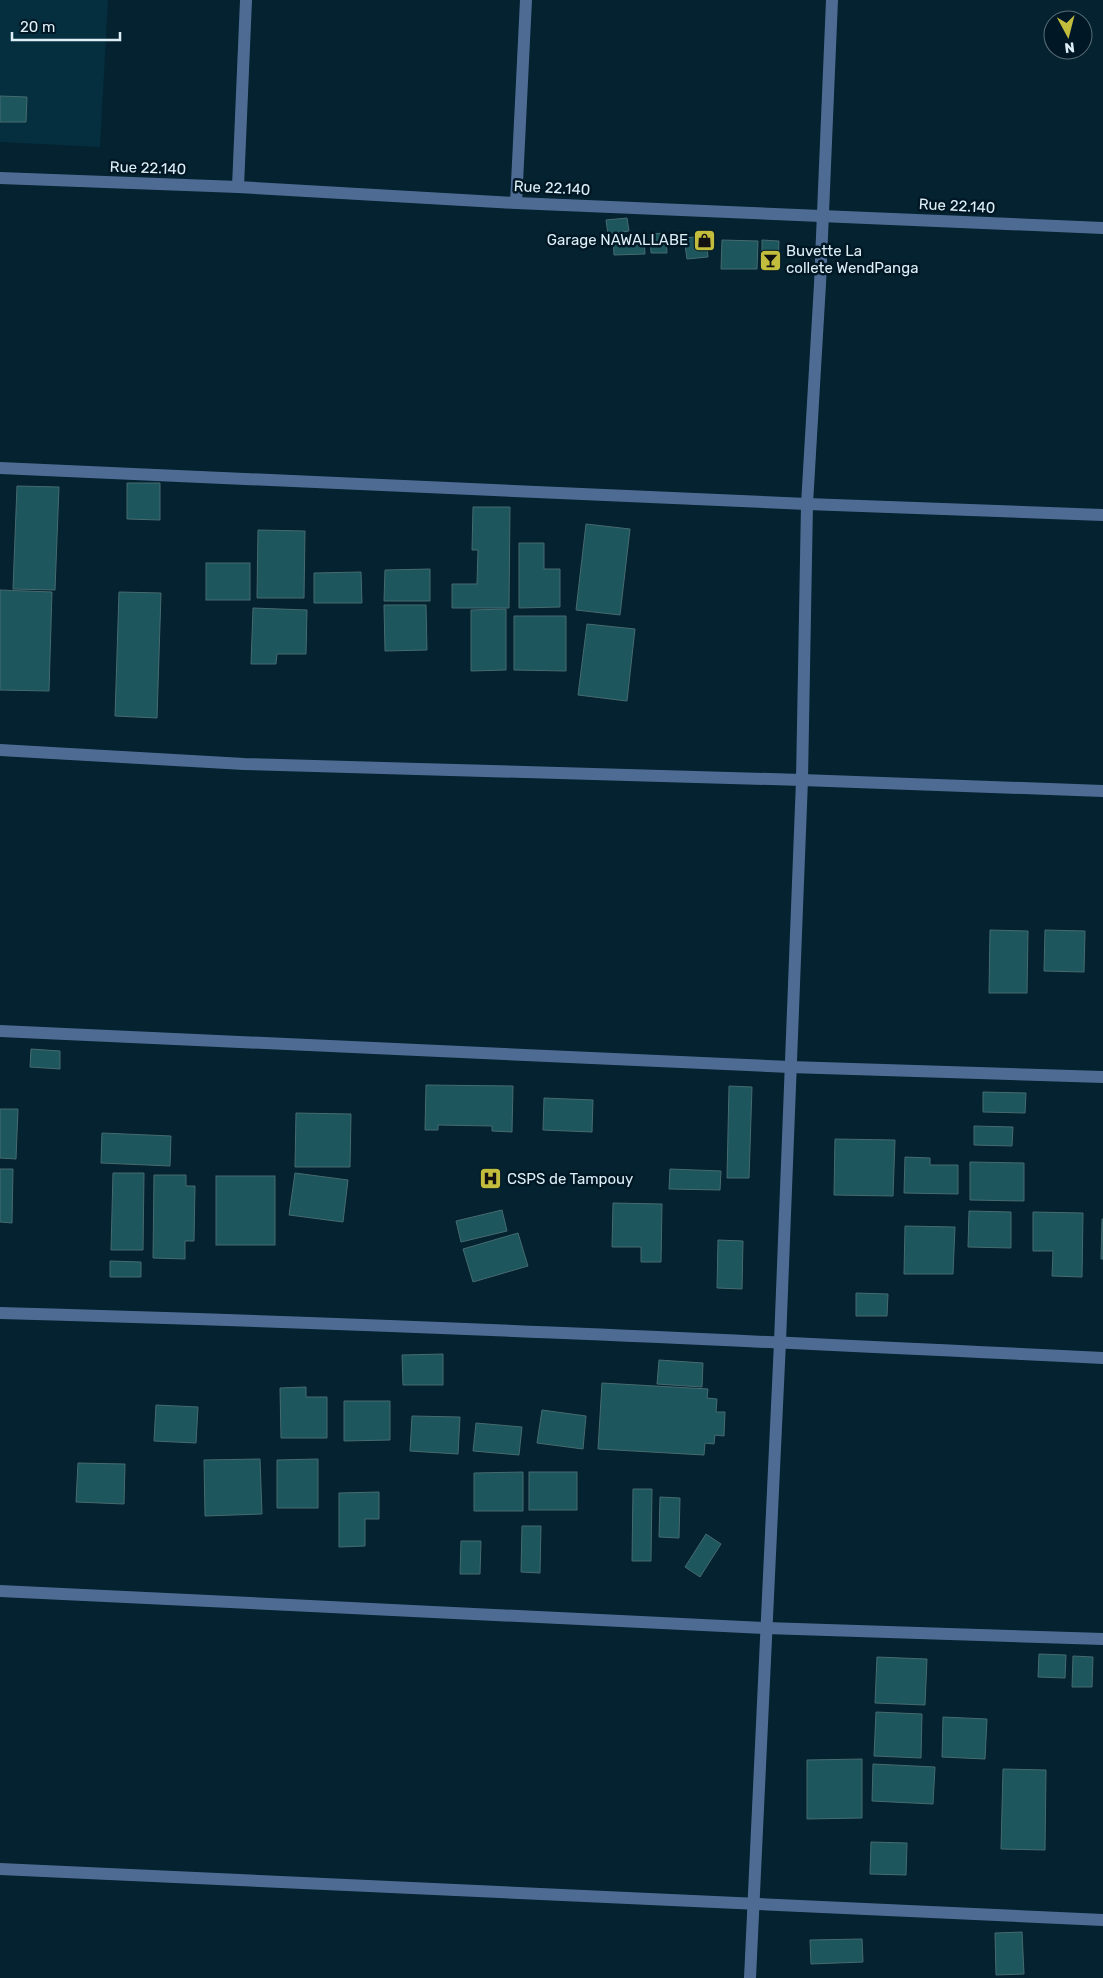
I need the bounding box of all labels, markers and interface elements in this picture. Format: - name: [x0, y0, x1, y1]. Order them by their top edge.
- scale bar: [12, 10, 120, 42]
- north arrow: [1043, 10, 1093, 60]
- text: 20 m: [20, 18, 55, 36]
- text: N: [1063, 38, 1076, 56]
- street label: Rue 22.140: [109, 158, 187, 178]
- street label: Rue 22.140: [513, 177, 591, 199]
- street label: Rue 22.140: [918, 195, 996, 217]
- shop icon: Garage NAWALLABE: [692, 228, 716, 252]
- place label: Garage NAWALLABE: [547, 231, 688, 249]
- place label: Buvette La collete WendPanga: [786, 242, 918, 277]
- bar icon: Buvette La collete WendPanga: [758, 248, 782, 272]
- hospital icon: CSPS de Tampouy: [479, 1167, 503, 1191]
- place label: CSPS de Tampouy: [507, 1170, 633, 1188]

